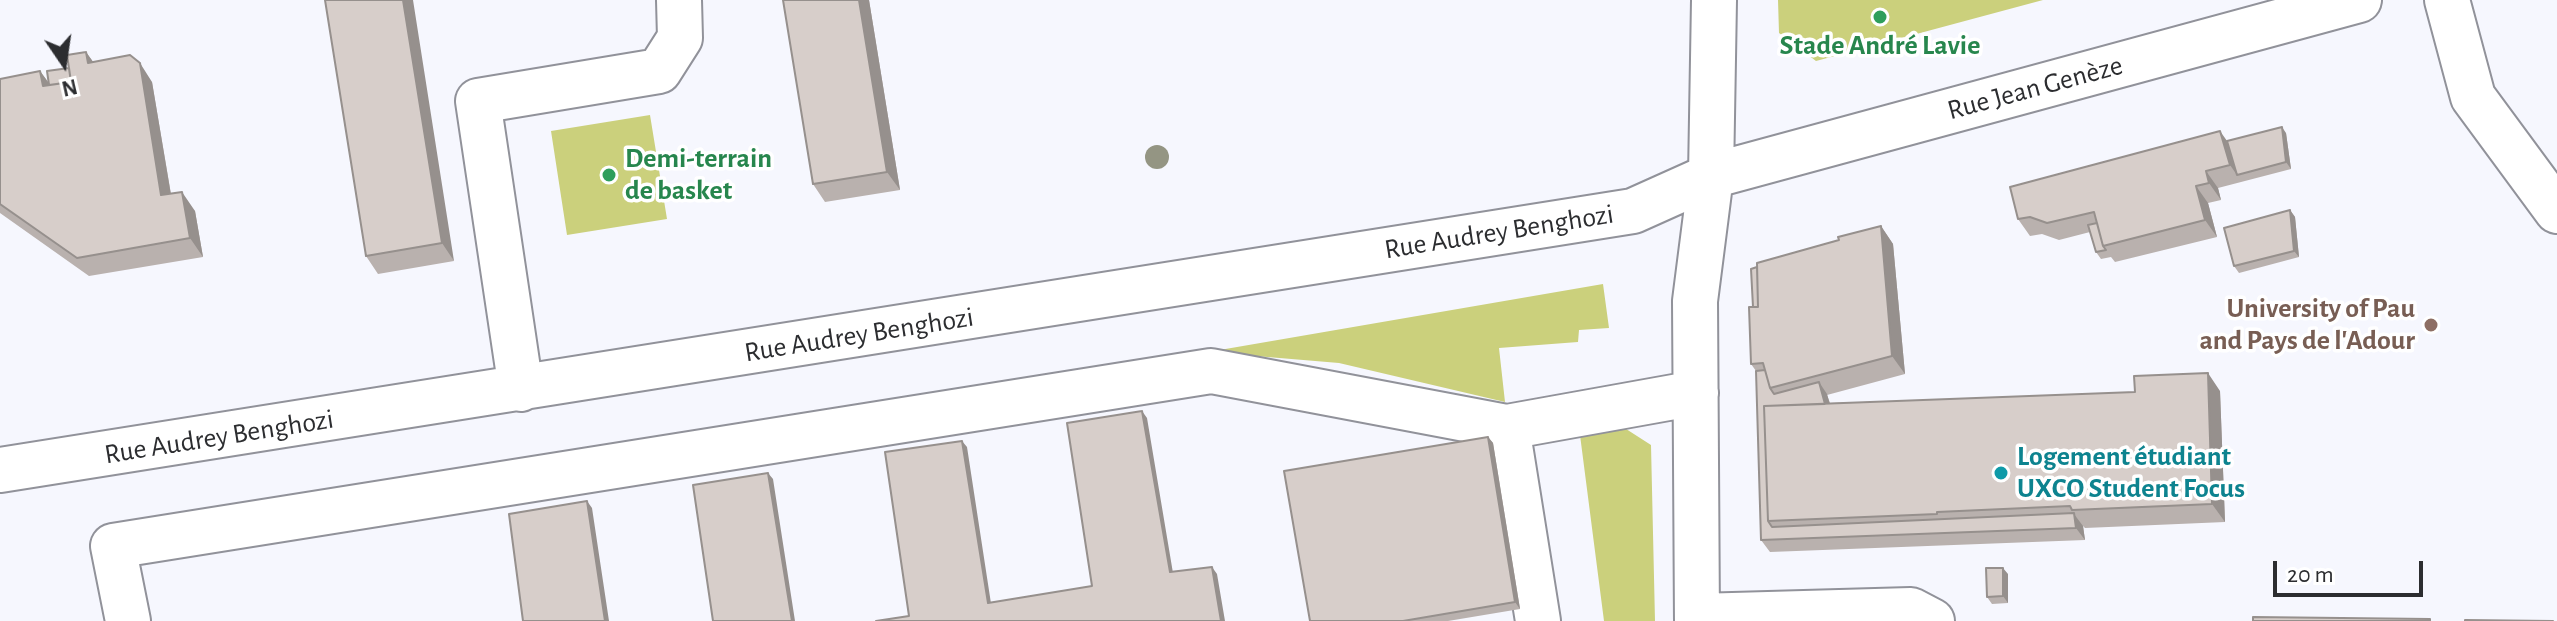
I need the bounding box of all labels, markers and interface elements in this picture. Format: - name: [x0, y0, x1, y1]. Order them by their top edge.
- marker: Stade André Lavie: [1871, 8, 1889, 26]
- north arrow: [24, 24, 104, 104]
- place label: Stade André Lavie: [1780, 29, 1980, 63]
- street label: Rue Jean Genèze: [1944, 48, 2126, 128]
- text: N: [59, 75, 79, 100]
- place label: Demi-terrain de basket: [625, 142, 772, 208]
- marker: Demi-terrain de basket: [600, 166, 618, 184]
- street label: Rue Audrey Benghozi: [1382, 197, 1616, 267]
- place label: University of Pau and Pays de l'Adour: [2199, 292, 2415, 358]
- street label: Rue Audrey Benghozi: [742, 300, 976, 370]
- marker: University of Pau and Pays de l'Adour: [2422, 316, 2440, 334]
- street label: Rue Audrey Benghozi: [102, 402, 336, 472]
- place label: Logement étudiant UXCO Student Focus: [2017, 440, 2245, 506]
- marker: Logement étudiant UXCO Student Focus: [1992, 464, 2010, 482]
- scale bar: [2277, 545, 2427, 595]
- text: 20 m: [2287, 563, 2334, 587]

